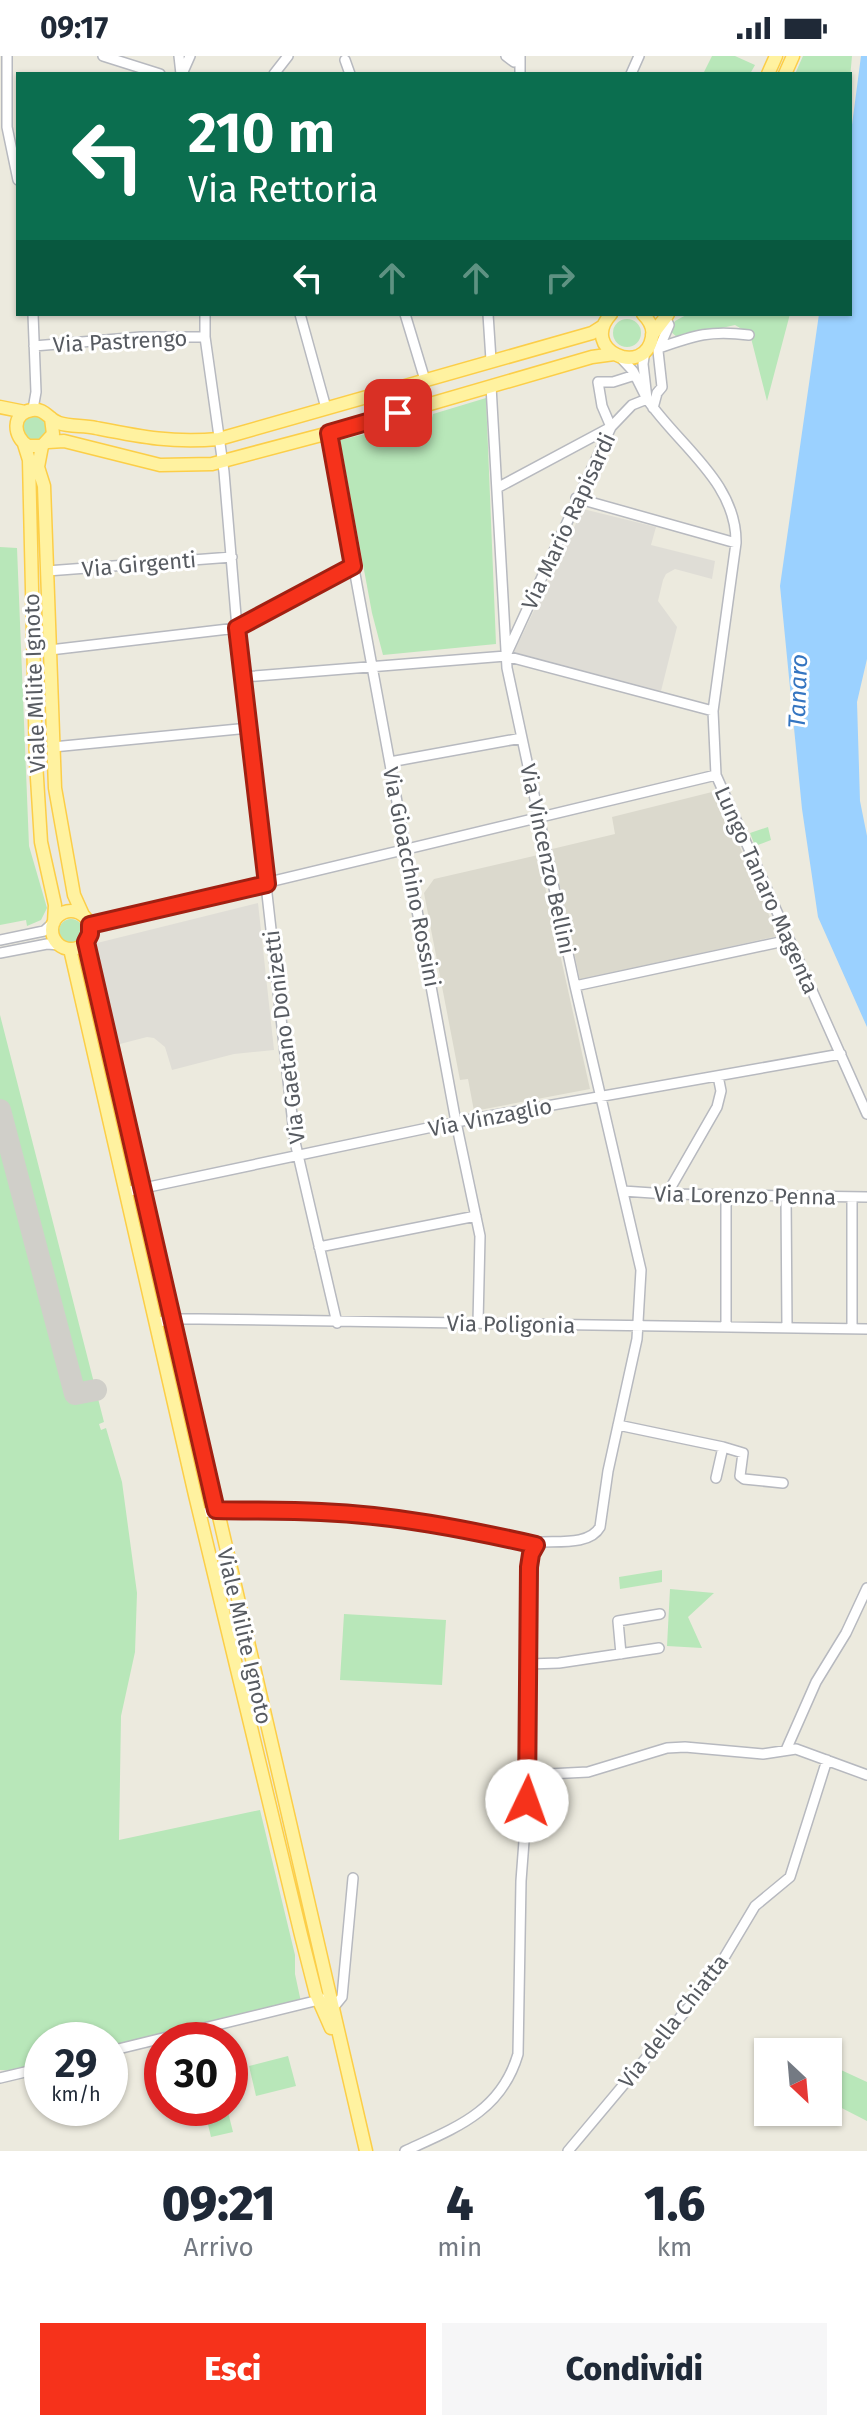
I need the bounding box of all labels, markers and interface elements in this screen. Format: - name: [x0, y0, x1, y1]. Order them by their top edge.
- text: 09:17: [40, 10, 108, 46]
- text: 210 m: [188, 100, 335, 167]
- icon: left: [56, 104, 160, 208]
- text: Via Rettoria: [188, 168, 378, 212]
- icon: left: [286, 256, 330, 300]
- icon: ahead: [370, 256, 414, 300]
- icon: ahead: [454, 256, 498, 300]
- icon: right: [538, 256, 582, 300]
- street label: Via Pastrengo: [52, 325, 188, 358]
- pin: [364, 379, 432, 447]
- icon: arrive: [376, 391, 420, 435]
- street label: Via Mario Rapisardi: [516, 428, 621, 614]
- street label: Via Girgenti: [81, 546, 197, 583]
- street label: Viale Milite Ignoto: [18, 593, 51, 773]
- water label: Tanaro: [783, 653, 813, 729]
- street label: Via Vincenzo Bellini: [514, 761, 581, 957]
- street label: Via Gioacchino Rossini: [377, 765, 446, 989]
- street label: Lungo Tanaro Magenta: [709, 782, 824, 998]
- street label: Via Gaetano Donizetti: [258, 929, 311, 1145]
- street label: Via Vinzaglio: [426, 1092, 554, 1143]
- street label: Via Lorenzo Penna: [654, 1180, 836, 1211]
- street label: Via Poligonia: [446, 1310, 576, 1339]
- street label: Viale Milite Ignoto: [211, 1545, 278, 1727]
- position arrow: [485, 1759, 569, 1843]
- street label: Via della Chiatta: [613, 1949, 734, 2094]
- speed limit sign: 30: [144, 2022, 248, 2126]
- north arrow: [754, 2038, 842, 2126]
- map controls: [754, 2038, 842, 2126]
- text: 29: [55, 2040, 97, 2088]
- text: km/h: [51, 2082, 101, 2106]
- text: 09:21: [162, 2175, 276, 2233]
- text: 4: [446, 2175, 474, 2233]
- text: 1.6: [644, 2175, 705, 2233]
- text: Arrivo: [184, 2232, 254, 2263]
- text: min: [437, 2232, 482, 2263]
- text: km: [657, 2232, 692, 2263]
- button: Esci: [40, 2323, 426, 2415]
- button: Condividi: [442, 2323, 827, 2415]

